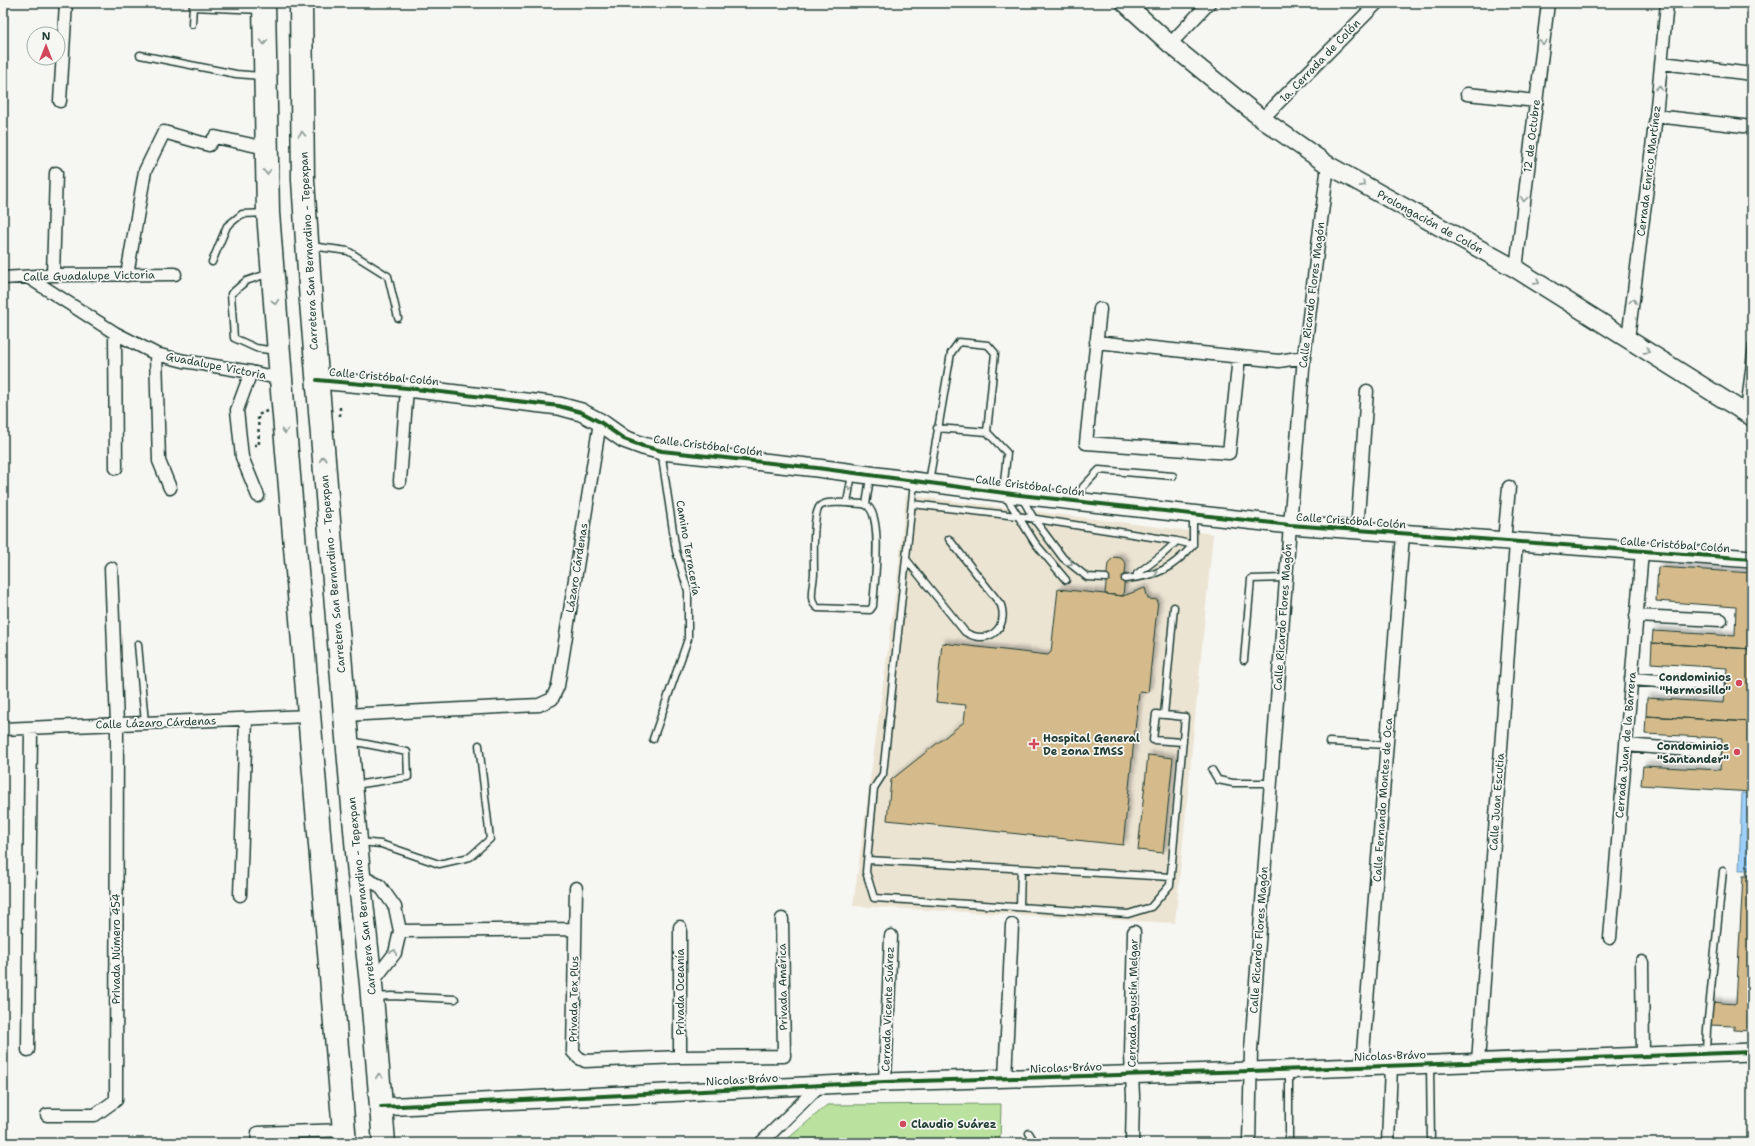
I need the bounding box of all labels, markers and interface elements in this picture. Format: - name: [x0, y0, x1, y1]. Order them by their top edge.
- street label: 1a. Cerrada de Colón: [1276, 16, 1364, 106]
- north arrow: [26, 26, 66, 66]
- text: N: [42, 29, 51, 44]
- one-way arrow: [260, 39, 268, 45]
- one-way arrow: [1539, 39, 1548, 45]
- one-way arrow: [1654, 85, 1663, 91]
- street label: 12 de Octubre: [1520, 99, 1544, 173]
- street label: Cerrada Enrico Martínez: [1634, 105, 1664, 237]
- one-way arrow: [298, 131, 306, 137]
- street label: Carretera San Bernardino - Tepexpan: [296, 151, 322, 351]
- one-way arrow: [263, 169, 271, 175]
- one-way arrow: [1358, 179, 1366, 186]
- street label: Prolongación de Colón: [1374, 187, 1486, 258]
- one-way arrow: [1520, 196, 1529, 202]
- street label: Calle Ricardo Flores Magón: [1296, 221, 1328, 369]
- street label: Calle Guadalupe Victoria: [23, 267, 155, 285]
- one-way arrow: [1532, 278, 1539, 285]
- one-way arrow: [1628, 298, 1637, 304]
- one-way arrow: [271, 299, 280, 305]
- one-way arrow: [1643, 346, 1650, 354]
- street label: Guadalupe Victoria: [165, 349, 268, 383]
- street label: Calle Cristóbal Colón: [328, 365, 440, 389]
- one-way arrow: [280, 428, 289, 434]
- street label: Calle Cristóbal Colón: [652, 432, 764, 460]
- one-way arrow: [319, 456, 328, 462]
- street label: Calle Cristóbal Colón: [974, 472, 1086, 500]
- street label: Carretera San Bernardino - Tepexpan: [317, 474, 349, 674]
- one-way arrow: [846, 485, 855, 491]
- street label: Camino Terracería: [672, 499, 704, 597]
- street label: Calle Cristóbal Colón: [1296, 510, 1407, 532]
- street label: Lázaro Cárdenas: [562, 522, 592, 614]
- street label: Calle Cristóbal Colón: [1620, 534, 1731, 556]
- street label: Calle Ricardo Flores Magón: [1270, 543, 1296, 691]
- one-way arrow: [1066, 559, 1073, 566]
- one-way arrow: [1151, 570, 1158, 578]
- place label: Condominios "Hermosillo": [1659, 670, 1731, 698]
- street label: Cerrada Juan de la Barrera: [1612, 671, 1640, 819]
- marker: Condominios "Hermosillo": [1734, 678, 1744, 688]
- street label: Calle Lázaro Cárdenas: [95, 713, 217, 733]
- street label: Calle Fernando Montes de Oca: [1370, 717, 1396, 882]
- place label: Hospital General De zona IMSS: [1043, 731, 1140, 759]
- marker: Hospital General De zona IMSS: [1028, 738, 1040, 750]
- place label: Condominios "Santander": [1657, 739, 1729, 767]
- marker: Condominios "Santander": [1732, 747, 1742, 757]
- street label: Calle Juan Escutia: [1486, 753, 1508, 851]
- street label: Carretera San Bernardino - Tepexpan: [344, 796, 380, 996]
- street label: Calle Ricardo Flores Magón: [1246, 866, 1272, 1014]
- street label: Privada Número 454: [109, 893, 124, 1004]
- street label: Cerrada Agustín Melgar: [1124, 939, 1142, 1067]
- street label: Privada América: [775, 943, 791, 1031]
- street label: Cerrada Vicente Suárez: [878, 946, 898, 1072]
- one-way arrow: [389, 949, 397, 956]
- street label: Privada Oceanía: [673, 949, 688, 1035]
- street label: Privada Tex Plus: [566, 956, 582, 1042]
- street label: Nicolas Brávo: [1354, 1047, 1427, 1065]
- street label: Nicolas Brávo: [1030, 1059, 1103, 1077]
- street label: Nicolas Brávo: [705, 1071, 779, 1089]
- one-way arrow: [375, 1073, 384, 1079]
- place label: Claudio Suárez: [911, 1117, 997, 1132]
- marker: Claudio Suárez: [898, 1119, 908, 1129]

